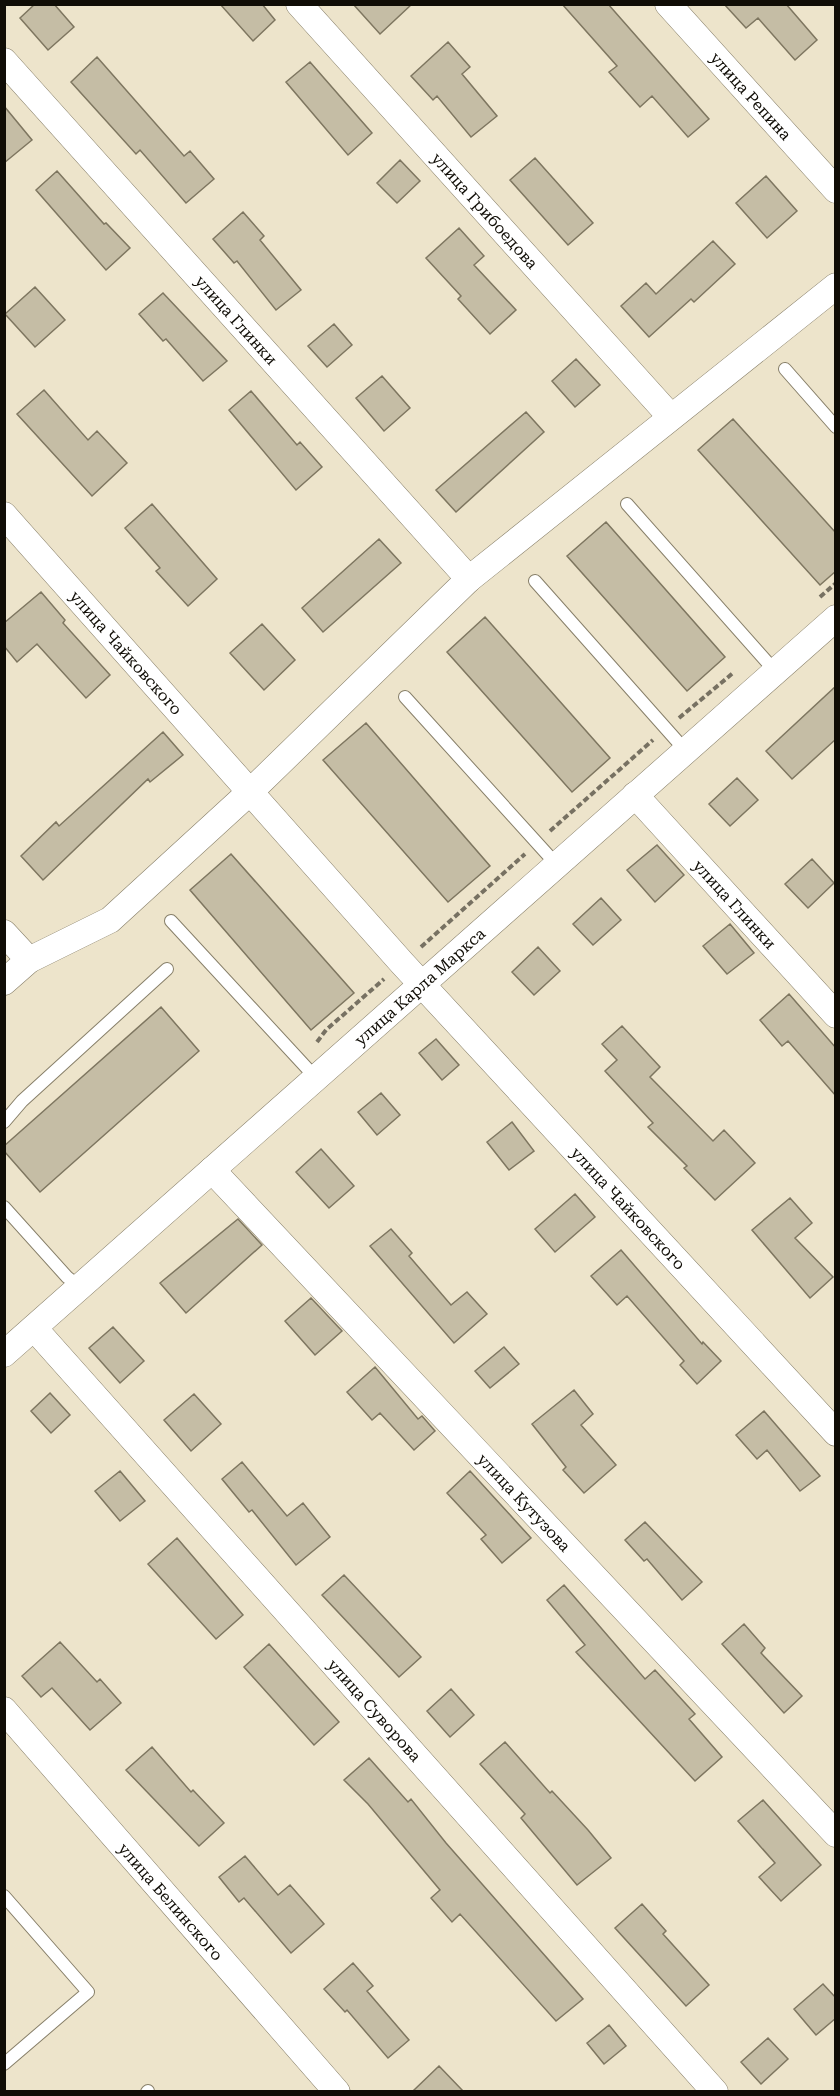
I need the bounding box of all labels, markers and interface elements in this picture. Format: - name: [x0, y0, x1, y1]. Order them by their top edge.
- street label: улица Репина: [707, 48, 796, 144]
- street label: улица Грибоедова: [428, 149, 542, 273]
- street label: улица Глинки: [191, 271, 282, 369]
- street label: улица Чайковского: [66, 587, 186, 719]
- street label: улица Глинки: [689, 856, 780, 953]
- street label: улица Карла Маркса: [351, 923, 489, 1049]
- street label: улица Чайковского: [567, 1143, 690, 1273]
- street label: улица Кутузова: [474, 1449, 575, 1555]
- street label: улица Суворова: [324, 1655, 426, 1766]
- street label: улица Белинского: [115, 1839, 227, 1964]

